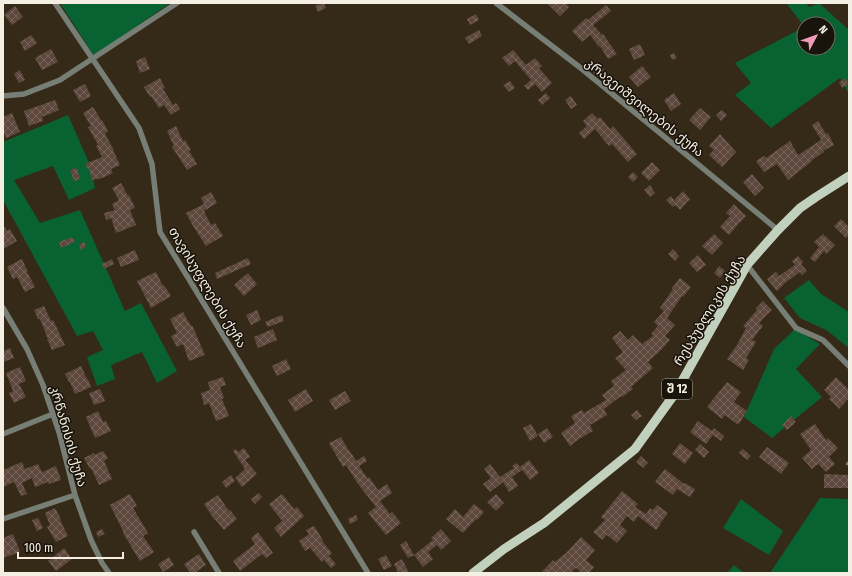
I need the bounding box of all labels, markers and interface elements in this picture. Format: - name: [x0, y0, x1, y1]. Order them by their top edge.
- north arrow: [796, 16, 836, 56]
- text: N: [816, 23, 830, 37]
- street label: კრავეიშვილების ქუჩა: [582, 55, 707, 161]
- street label: თავისუფლების ქუჩა: [165, 224, 250, 351]
- street label: რესპუბლიკის ქუჩა: [670, 252, 749, 369]
- road number: შ 12: [662, 379, 692, 399]
- street label: კრწანისის ქუჩა: [47, 384, 90, 489]
- scale bar: [18, 534, 123, 560]
- text: 100 m: [24, 541, 53, 555]

